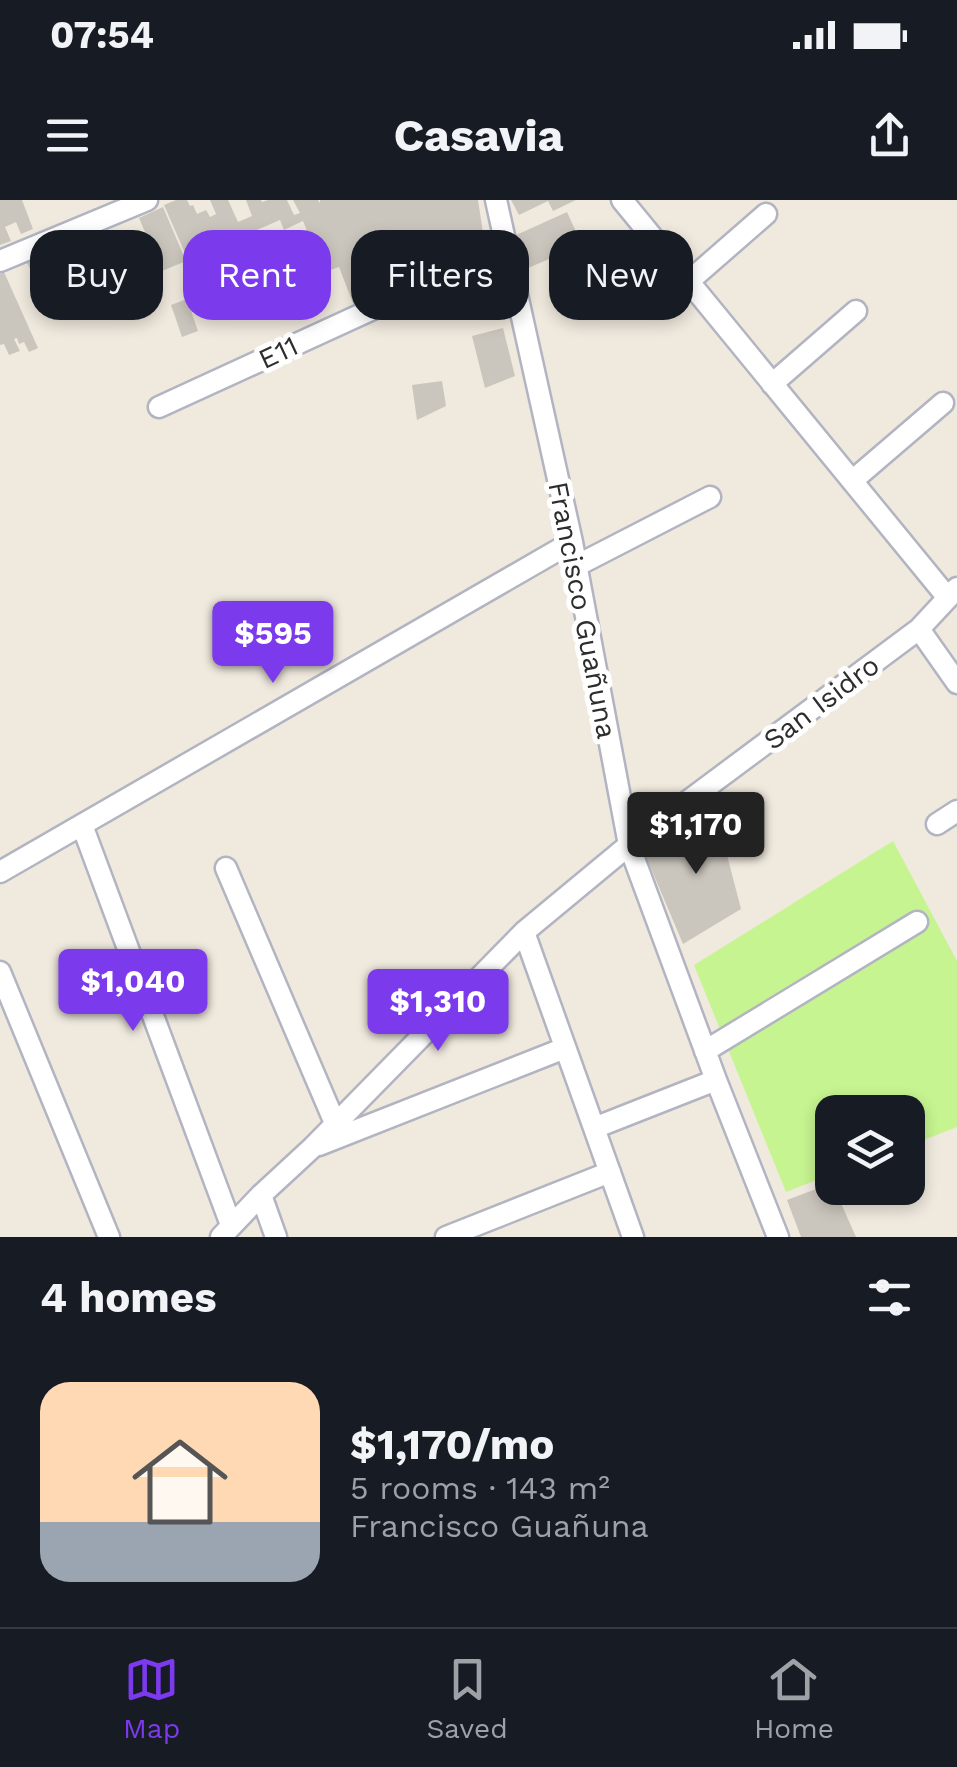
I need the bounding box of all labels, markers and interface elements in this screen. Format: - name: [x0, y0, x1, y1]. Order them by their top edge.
- text: 07:54: [50, 13, 154, 57]
- icon: menu: [40, 108, 95, 163]
- icon: share: [862, 108, 917, 163]
- text: Casavia: [393, 109, 564, 162]
- chip: Buy: [30, 230, 163, 320]
- chip: Rent: [183, 230, 331, 320]
- chip: Filters: [351, 230, 529, 320]
- chip: New: [549, 230, 693, 320]
- street label: E11: [253, 329, 303, 376]
- street label: Francisco Guañuna: [541, 479, 624, 742]
- pin: $595: [214, 601, 332, 686]
- text: $595: [234, 614, 312, 652]
- street label: San Isidro: [757, 648, 886, 756]
- pin: $1,170: [615, 792, 777, 877]
- text: $1,170: [649, 805, 743, 843]
- pin: $1,040: [52, 949, 214, 1034]
- text: $1,040: [80, 962, 186, 1000]
- pin: $1,310: [357, 969, 519, 1054]
- text: $1,310: [390, 982, 486, 1020]
- map controls: [815, 1095, 925, 1205]
- button: layers: [815, 1095, 925, 1205]
- icon: filters: [862, 1270, 917, 1325]
- text: 4 homes: [40, 1273, 217, 1322]
- text: $1,170/mo: [350, 1420, 554, 1469]
- icon: home: [120, 1422, 240, 1542]
- text: 5 rooms · 143 m²: [350, 1469, 610, 1507]
- text: Francisco Guañuna: [350, 1507, 649, 1545]
- tab: Map: [123, 1652, 180, 1745]
- tab: Saved: [426, 1652, 508, 1745]
- tab: Home: [754, 1652, 834, 1745]

